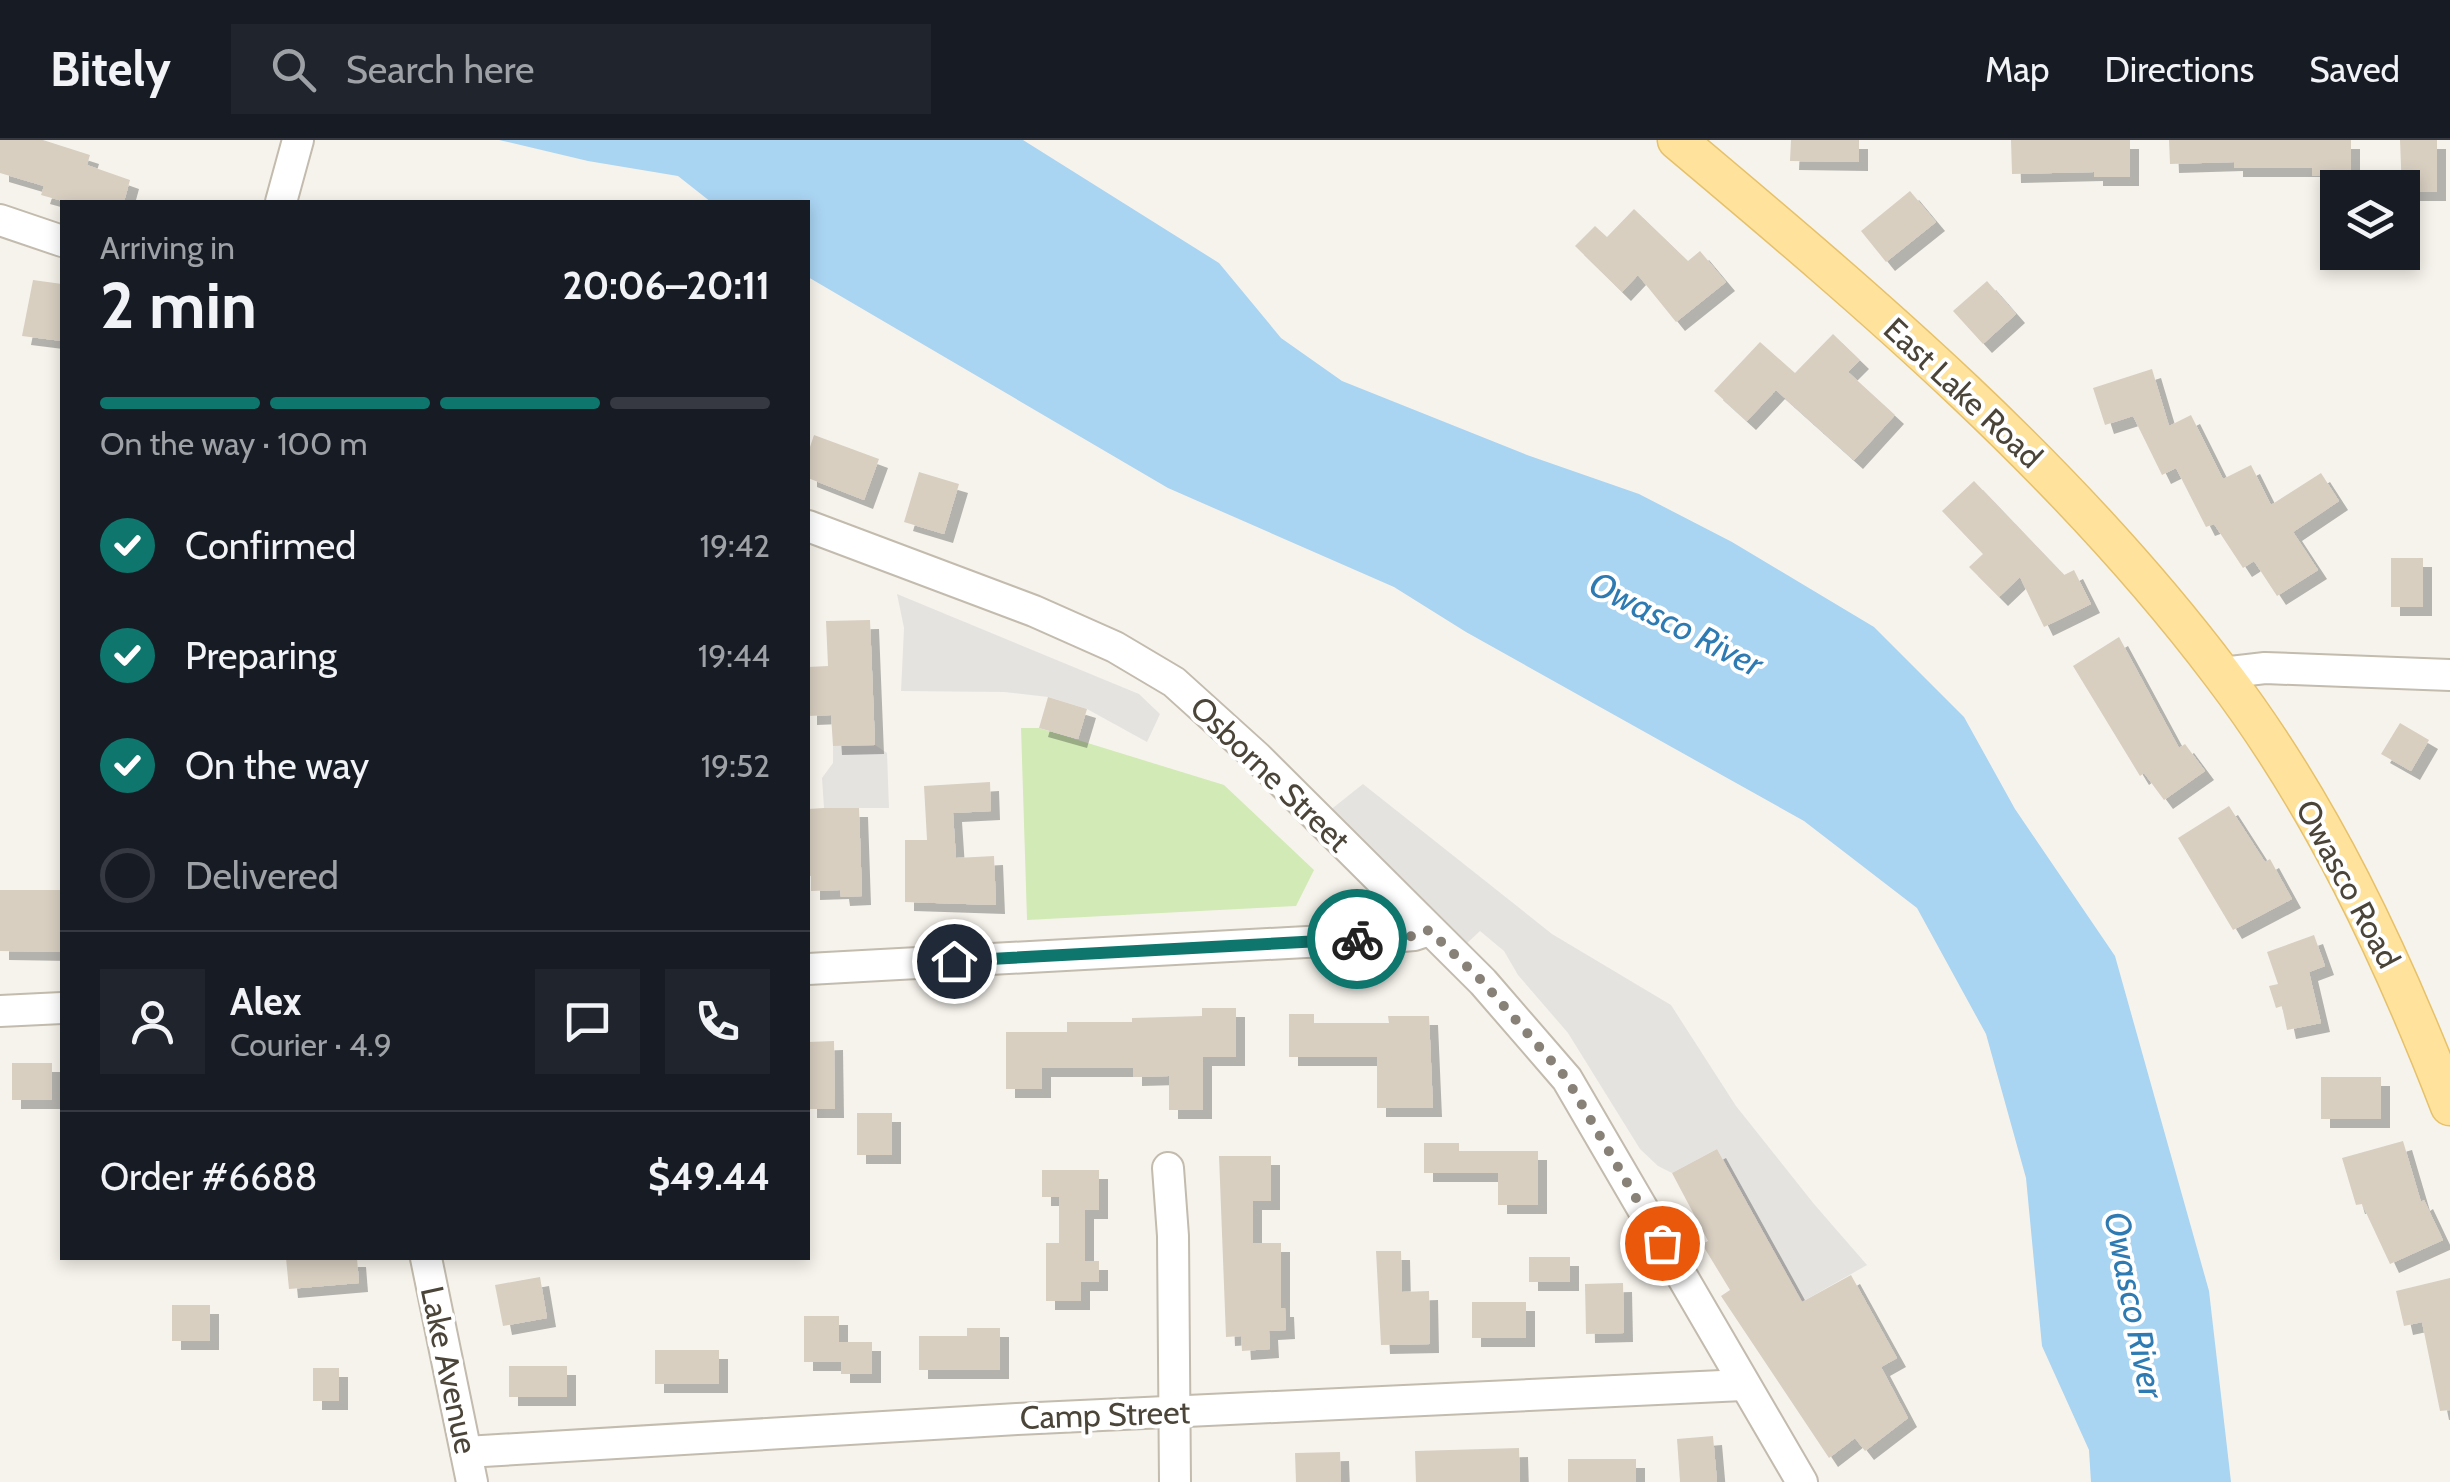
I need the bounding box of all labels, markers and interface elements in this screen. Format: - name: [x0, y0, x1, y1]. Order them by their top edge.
- search box: [231, 24, 931, 114]
- text: Bitely: [50, 40, 171, 98]
- icon: search: [266, 42, 321, 97]
- text: Search here: [346, 46, 535, 93]
- text: Map: [1985, 48, 2050, 91]
- text: Directions: [2105, 48, 2254, 91]
- text: Saved: [2309, 48, 2400, 91]
- map controls: [2320, 170, 2420, 270]
- button: layers: [2320, 170, 2420, 270]
- text: Arriving in: [100, 228, 235, 267]
- text: 20:06–20:11: [562, 262, 770, 309]
- text: 2 min: [100, 265, 257, 344]
- street label: East Lake Road: [1876, 309, 2051, 476]
- text: On the way · 100 m: [100, 424, 368, 463]
- icon: check: [100, 518, 155, 573]
- text: Confirmed: [185, 522, 356, 569]
- text: 19:42: [699, 526, 770, 565]
- water label: Owasco River: [1582, 562, 1771, 686]
- icon: check: [100, 628, 155, 683]
- text: Preparing: [185, 632, 337, 679]
- text: 19:44: [698, 636, 770, 675]
- street label: Osborne Street: [1182, 688, 1358, 860]
- icon: check: [100, 738, 155, 793]
- text: On the way: [185, 742, 369, 789]
- text: 19:52: [701, 746, 770, 785]
- street label: Owasco Road: [2288, 793, 2409, 975]
- text: Delivered: [185, 852, 339, 899]
- courier: [1307, 889, 1407, 989]
- icon: bike: [1330, 912, 1385, 967]
- pin: [912, 919, 997, 1004]
- icon: home: [927, 934, 982, 989]
- button: person: [100, 969, 205, 1074]
- button: chat: [535, 969, 640, 1074]
- button: phone: [665, 969, 770, 1074]
- text: Alex: [230, 978, 301, 1025]
- text: Courier · 4.9: [230, 1025, 392, 1064]
- text: Order #6688: [100, 1153, 318, 1200]
- text: $49.44: [648, 1153, 770, 1200]
- pin: [1620, 1201, 1705, 1286]
- water label: Owasco River: [2095, 1208, 2174, 1403]
- icon: bag: [1635, 1216, 1690, 1271]
- street label: Lake Avenue: [413, 1283, 486, 1457]
- street label: Camp Street: [1019, 1392, 1191, 1437]

